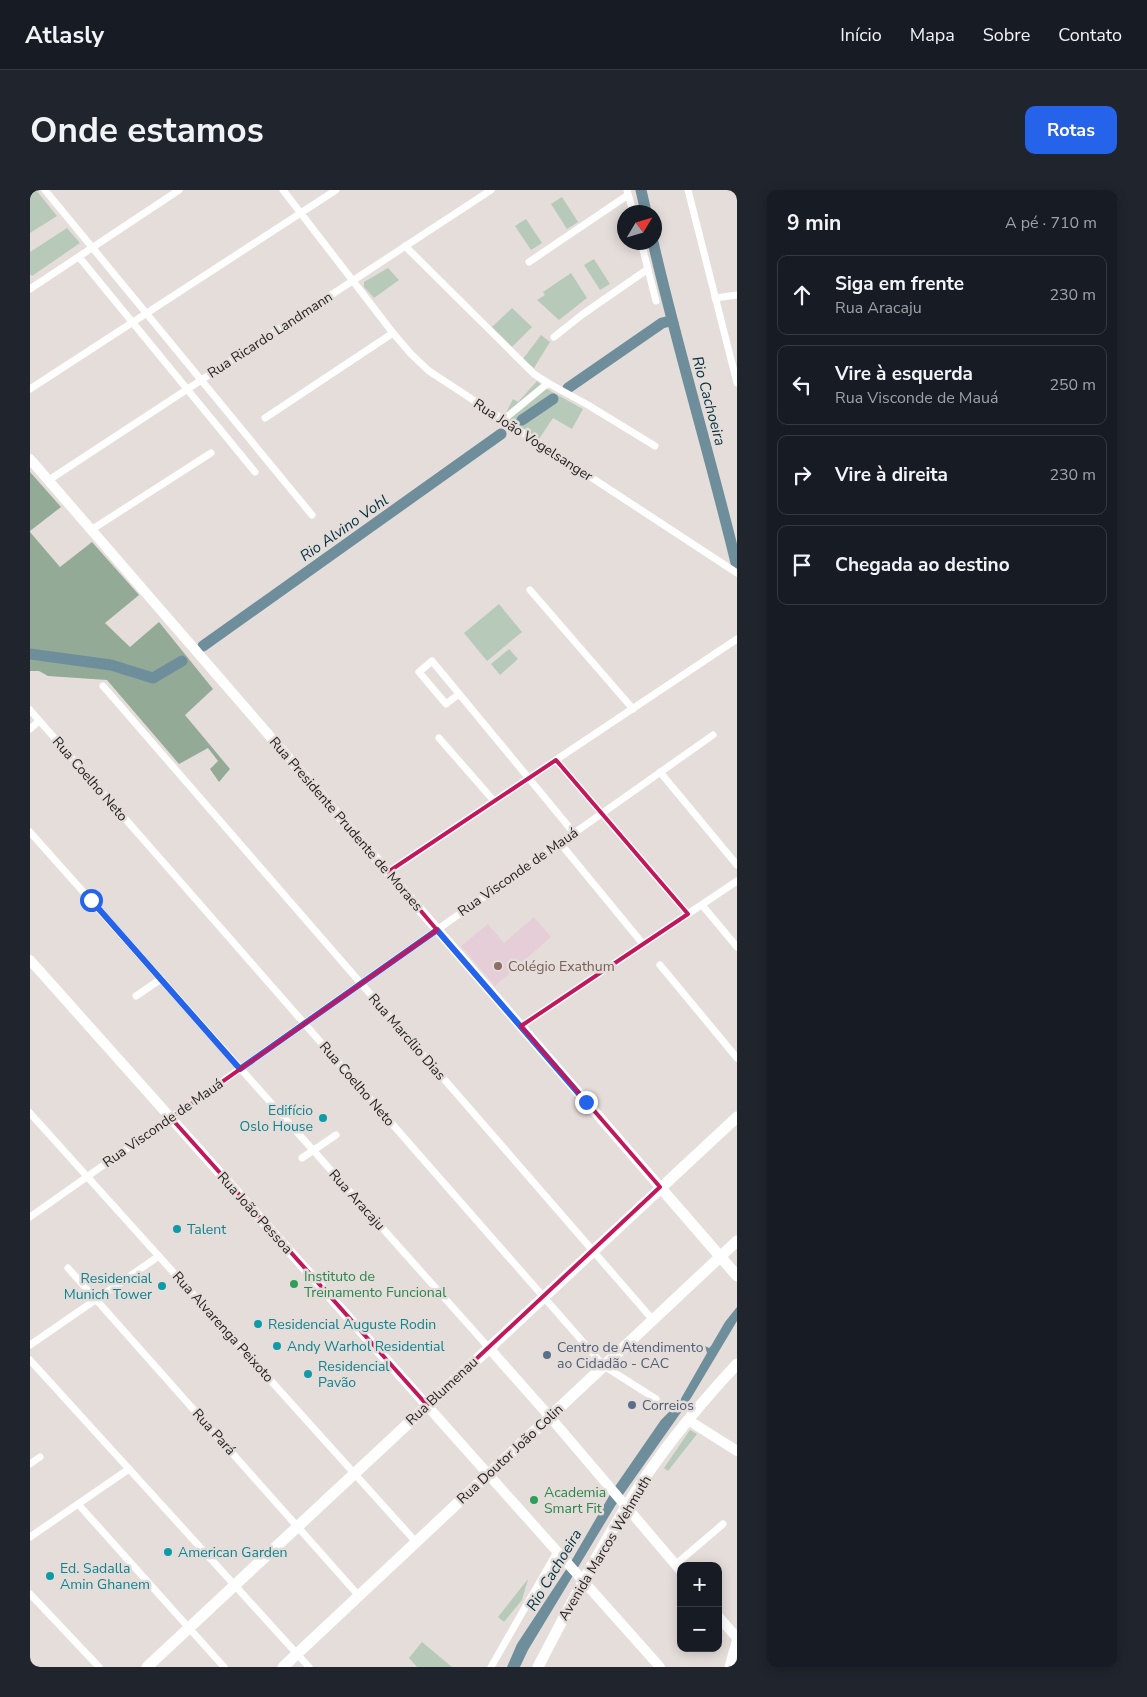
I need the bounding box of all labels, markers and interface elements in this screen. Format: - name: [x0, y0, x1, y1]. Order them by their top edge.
- text: Atlasly: [25, 19, 104, 51]
- text: Início: [840, 23, 882, 47]
- text: Mapa: [910, 23, 955, 47]
- text: Sobre: [983, 23, 1030, 47]
- text: Contato: [1058, 23, 1122, 47]
- button: Rotas: [1025, 106, 1117, 154]
- text: Onde estamos: [30, 107, 264, 154]
- north arrow: [617, 205, 662, 250]
- text: 9 min: [787, 209, 841, 237]
- text: A pé · 710 m: [1005, 212, 1097, 234]
- text: Siga em frente: [835, 271, 964, 297]
- icon: ahead: [788, 281, 816, 309]
- text: 230 m: [1049, 284, 1096, 306]
- street label: Rua Ricardo Landmann: [204, 287, 336, 383]
- text: Rua Aracaju: [835, 297, 922, 319]
- water label: Rio Cachoeira: [687, 354, 731, 448]
- text: Vire à esquerda: [835, 361, 973, 387]
- icon: left: [788, 371, 816, 399]
- text: 250 m: [1049, 374, 1096, 396]
- text: Rua Visconde de Mauá: [835, 387, 998, 409]
- street label: Rua João Vogelsanger: [470, 394, 596, 486]
- icon: right: [788, 461, 816, 489]
- text: Vire à direita: [835, 462, 948, 488]
- text: 230 m: [1049, 464, 1096, 486]
- water label: Rio Alvino Vohl: [296, 490, 392, 566]
- icon: arrive: [788, 551, 816, 579]
- text: Chegada ao destino: [835, 552, 1010, 578]
- street label: Rua Coelho Neto: [48, 733, 132, 826]
- street label: Rua Presidente Prudente de Moraes: [265, 733, 427, 915]
- street label: Rua Visconde de Mauá: [454, 823, 582, 921]
- route start: [80, 889, 103, 912]
- place label: Colégio Exathum: [508, 957, 615, 976]
- marker: Colégio Exathum: [492, 960, 504, 972]
- street label: Rua Marcílio Dias: [364, 990, 450, 1085]
- street label: Rua Coelho Neto: [315, 1038, 399, 1131]
- street label: Rua Visconde de Mauá: [99, 1074, 227, 1172]
- route end: [575, 1091, 598, 1114]
- place label: Edifício Oslo House: [240, 1101, 313, 1136]
- marker: Edifício Oslo House: [317, 1112, 329, 1124]
- street label: Rua Aracaju: [325, 1165, 389, 1235]
- street label: Rua João Pessoa: [213, 1168, 297, 1258]
- place label: Talent: [187, 1220, 226, 1239]
- marker: Talent: [171, 1223, 183, 1235]
- street label: Rua Alvarenga Peixoto: [168, 1267, 278, 1387]
- place label: Instituto de Treinamento Funcional: [304, 1267, 447, 1302]
- place label: Residencial Munich Tower: [64, 1269, 153, 1304]
- marker: Instituto de Treinamento Funcional: [288, 1278, 300, 1290]
- marker: Residencial Munich Tower: [156, 1280, 168, 1292]
- place label: Residencial Auguste Rodin: [268, 1315, 436, 1334]
- marker: Residencial Auguste Rodin: [252, 1318, 264, 1330]
- place label: Andy Warhol Residential: [287, 1337, 445, 1356]
- place label: Centro de Atendimento ao Cidadão - CAC: [557, 1338, 704, 1373]
- marker: Andy Warhol Residential: [271, 1340, 283, 1352]
- marker: Centro de Atendimento ao Cidadão - CAC: [541, 1349, 553, 1361]
- street label: Rua Blumenau: [402, 1353, 482, 1429]
- place label: Residencial Pavão: [318, 1357, 390, 1392]
- marker: Residencial Pavão: [302, 1368, 314, 1380]
- place label: Correios: [642, 1396, 694, 1415]
- marker: Correios: [626, 1399, 638, 1411]
- street label: Rua Doutor João Colin: [453, 1400, 567, 1508]
- street label: Rua Pará: [188, 1405, 240, 1459]
- street label: Avenida Marcos Wehmuth: [554, 1472, 656, 1624]
- place label: Academia Smart Fit: [544, 1483, 606, 1518]
- marker: Academia Smart Fit: [528, 1494, 540, 1506]
- water label: Rio Cachoeira: [522, 1525, 586, 1615]
- place label: American Garden: [178, 1543, 287, 1562]
- marker: American Garden: [162, 1546, 174, 1558]
- place label: Ed. Sadalla Amin Ghanem: [60, 1559, 150, 1594]
- map controls: [677, 1562, 722, 1652]
- button: +: [677, 1562, 722, 1607]
- marker: Ed. Sadalla Amin Ghanem: [44, 1570, 56, 1582]
- button: −: [677, 1607, 722, 1652]

